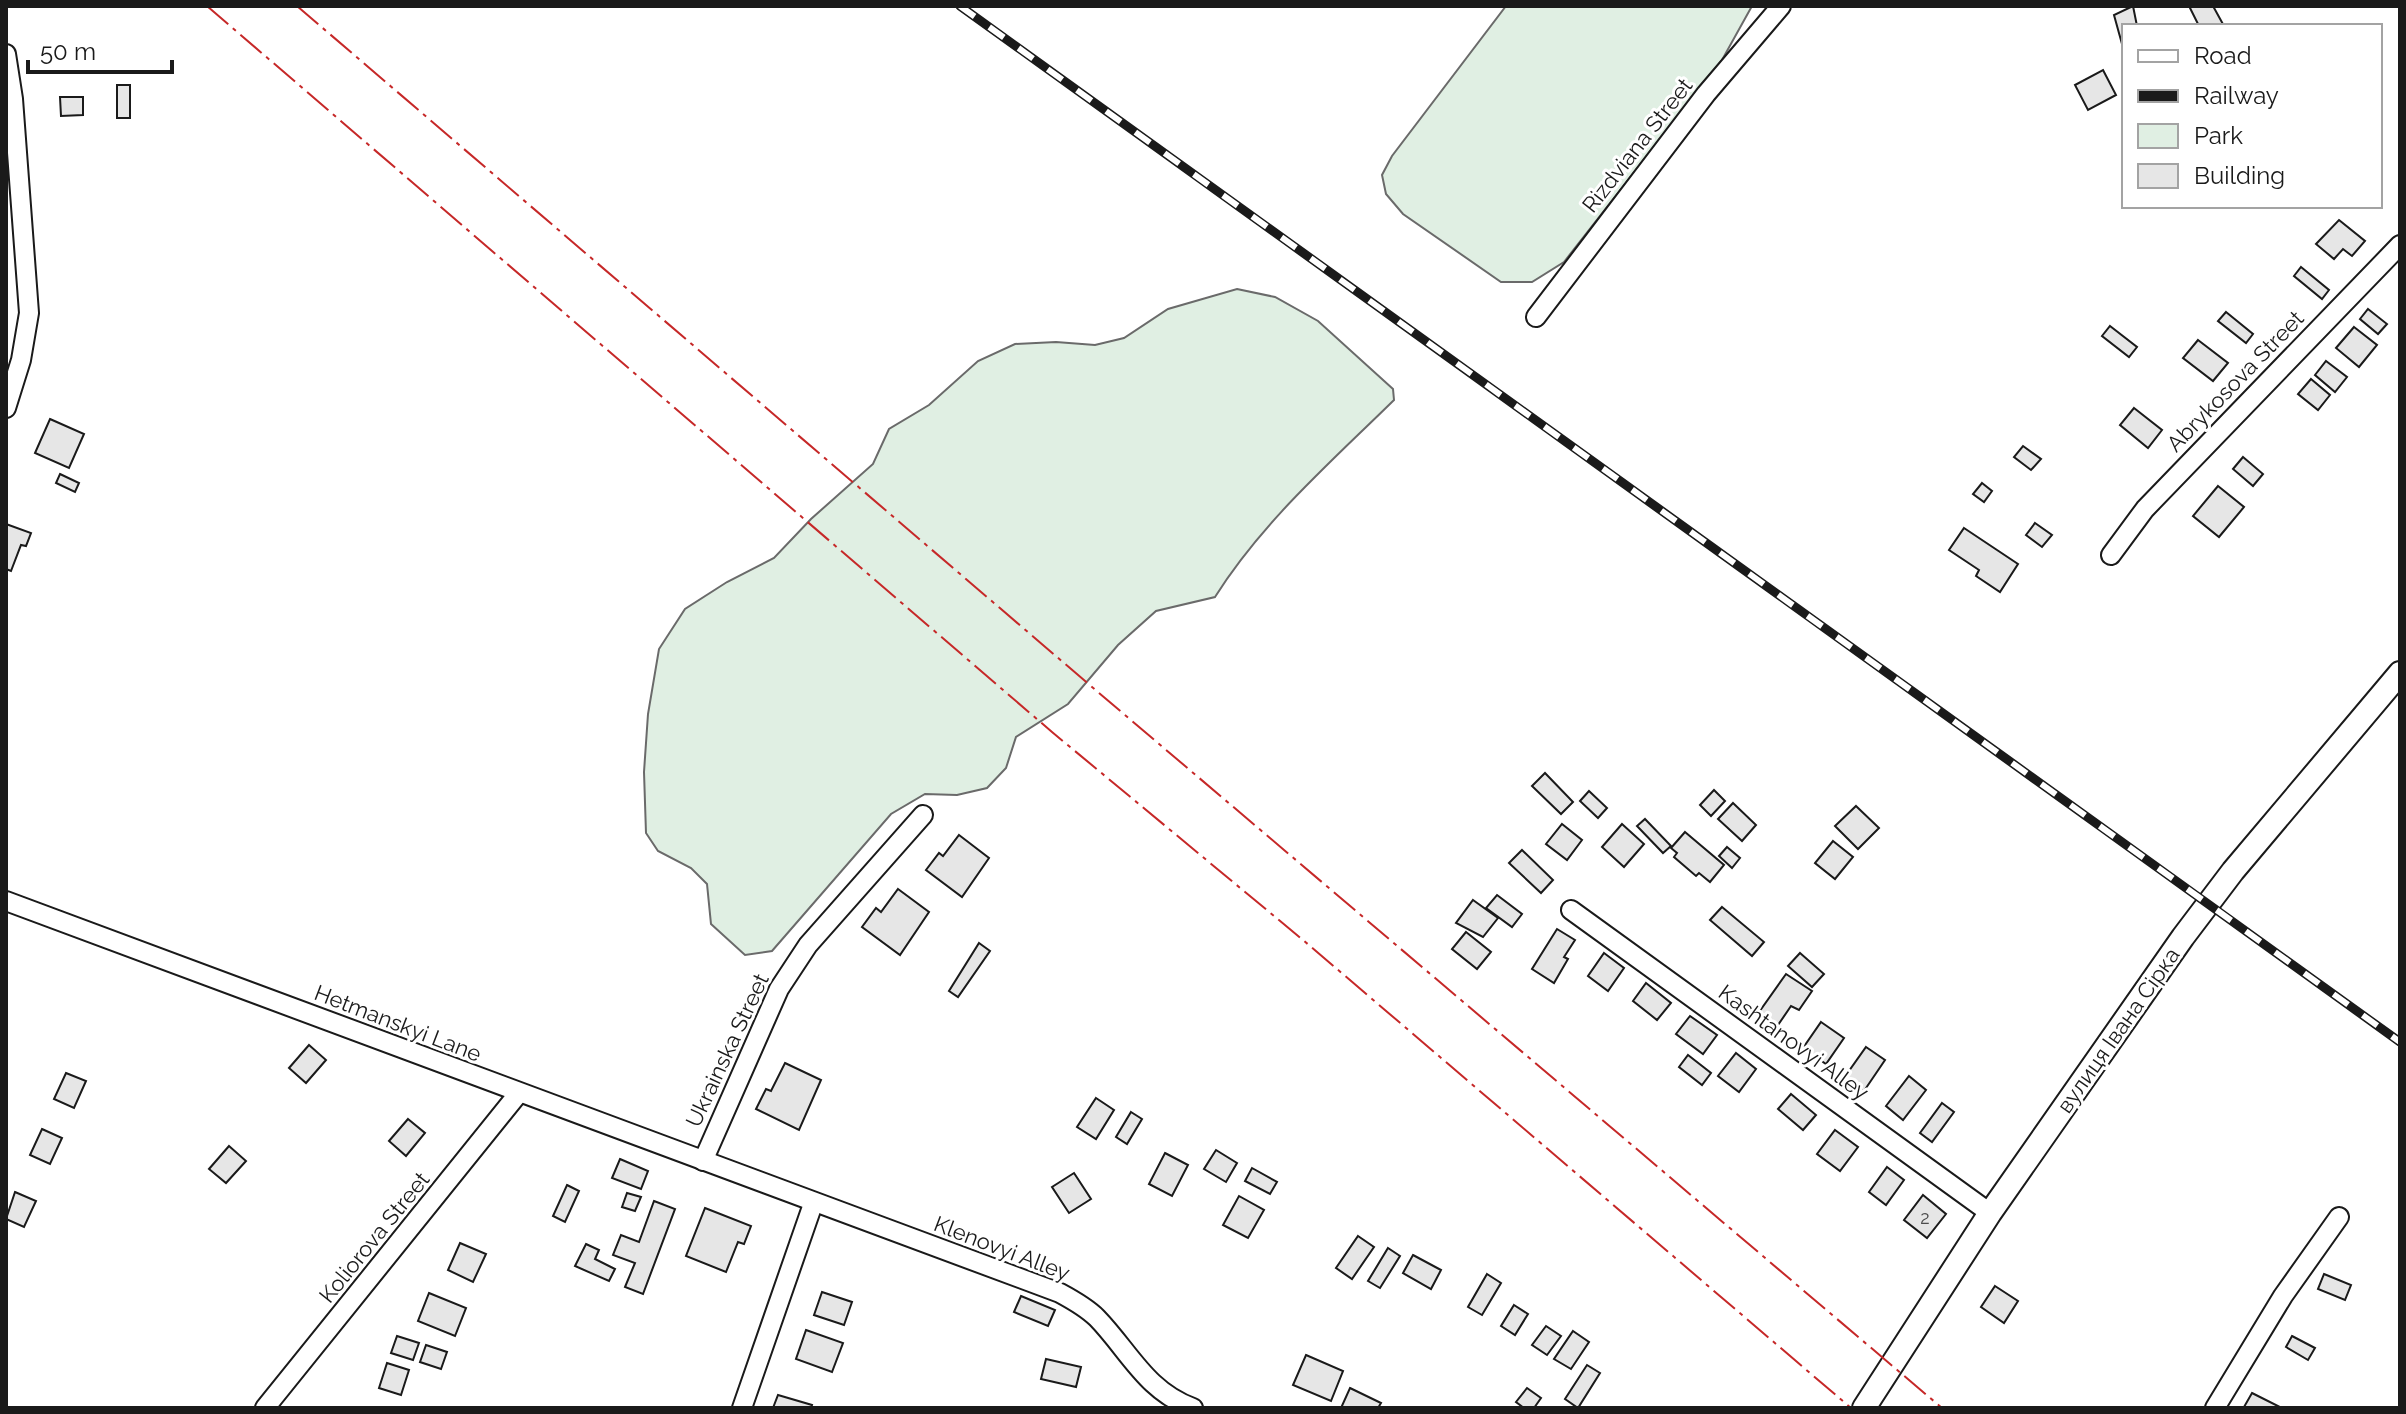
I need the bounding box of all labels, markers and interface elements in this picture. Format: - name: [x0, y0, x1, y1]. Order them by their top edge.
- scale bar: [28, 24, 172, 74]
- legend: [2122, 24, 2382, 208]
- text: 50 m: [40, 37, 96, 66]
- text: Road: [2194, 41, 2252, 70]
- street label: Rizdviana Street: [1576, 72, 1698, 217]
- text: Railway: [2194, 81, 2279, 110]
- text: Park: [2194, 121, 2243, 150]
- text: Building: [2194, 161, 2285, 190]
- street label: Abrykosova Street: [2161, 305, 2309, 457]
- street label: вулиця Івана Сірка: [2051, 942, 2185, 1118]
- street label: Ukrainska Street: [680, 969, 774, 1131]
- street label: Hetmanskyi Lane: [311, 979, 485, 1067]
- street label: Kashtanovyi Alley: [1714, 979, 1874, 1105]
- street label: Koliorova Street: [313, 1166, 435, 1308]
- house number: 2: [1920, 1207, 1930, 1228]
- street label: Klenovyi Alley: [930, 1210, 1074, 1286]

